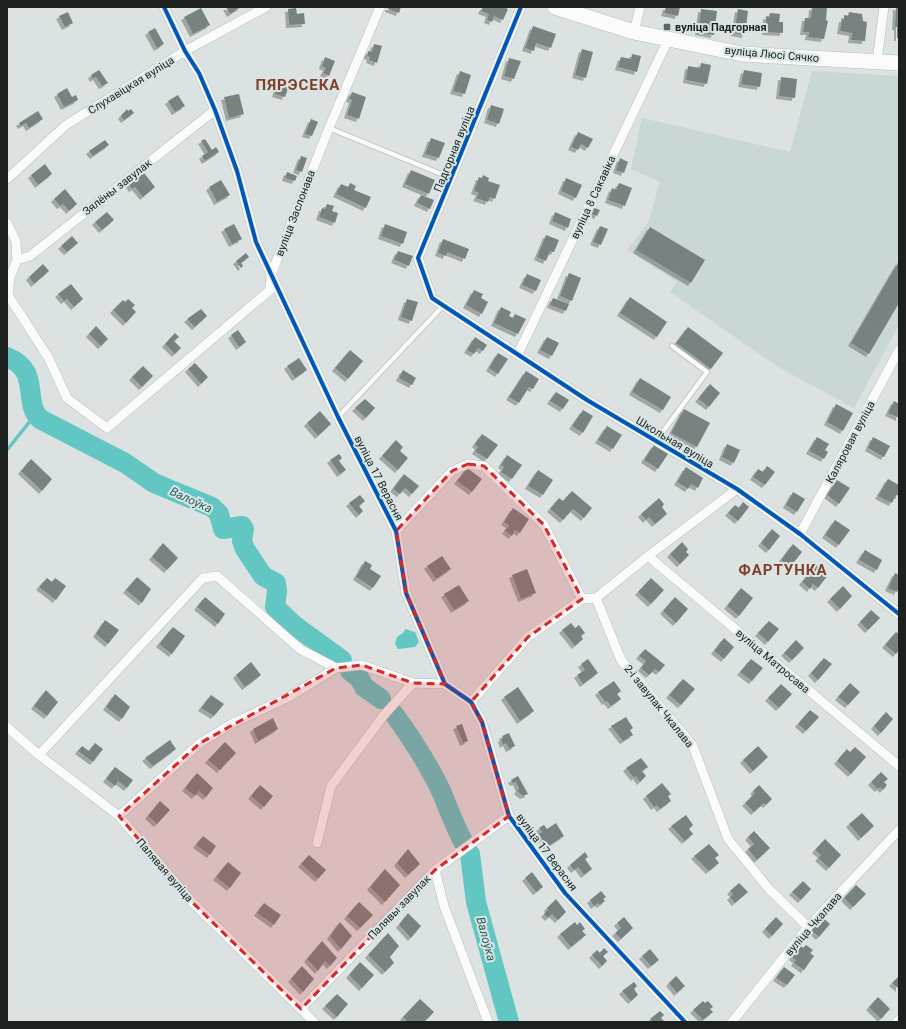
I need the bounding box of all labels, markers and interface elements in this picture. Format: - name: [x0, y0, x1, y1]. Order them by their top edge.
- place label: вуліца Падгорная: [675, 21, 767, 34]
- marker: вуліца Падгорная: [662, 22, 672, 32]
- street label: вуліца Люсі Сячко: [724, 44, 820, 65]
- street label: Слухавіцкая вуліца: [86, 54, 177, 117]
- district label: ПЯРЭСЕКА: [256, 76, 340, 94]
- street label: Падгорная вуліца: [431, 104, 478, 194]
- street label: вуліца 8 Сакавіка: [568, 154, 618, 241]
- street label: Зялёны завулак: [80, 157, 154, 218]
- street label: вуліца Заслонава: [273, 168, 318, 258]
- street label: Каляровая вуліца: [823, 399, 878, 486]
- street label: Школьная вуліца: [633, 414, 716, 471]
- street label: вуліца 17 Верасня: [352, 434, 406, 523]
- water label: Валоўка: [168, 484, 214, 516]
- district label: ФАРТУНКА: [738, 561, 828, 579]
- street label: вуліца Матросава: [733, 627, 812, 696]
- street label: 2-і завулак Чкалава: [621, 662, 696, 750]
- street label: вуліца 17 Верасня: [513, 811, 580, 894]
- street label: Палявая вуліца: [133, 836, 196, 905]
- street label: Палявы завулак: [365, 872, 434, 942]
- street label: вуліца Чкалава: [782, 890, 844, 959]
- water label: Валоўка: [473, 915, 499, 963]

